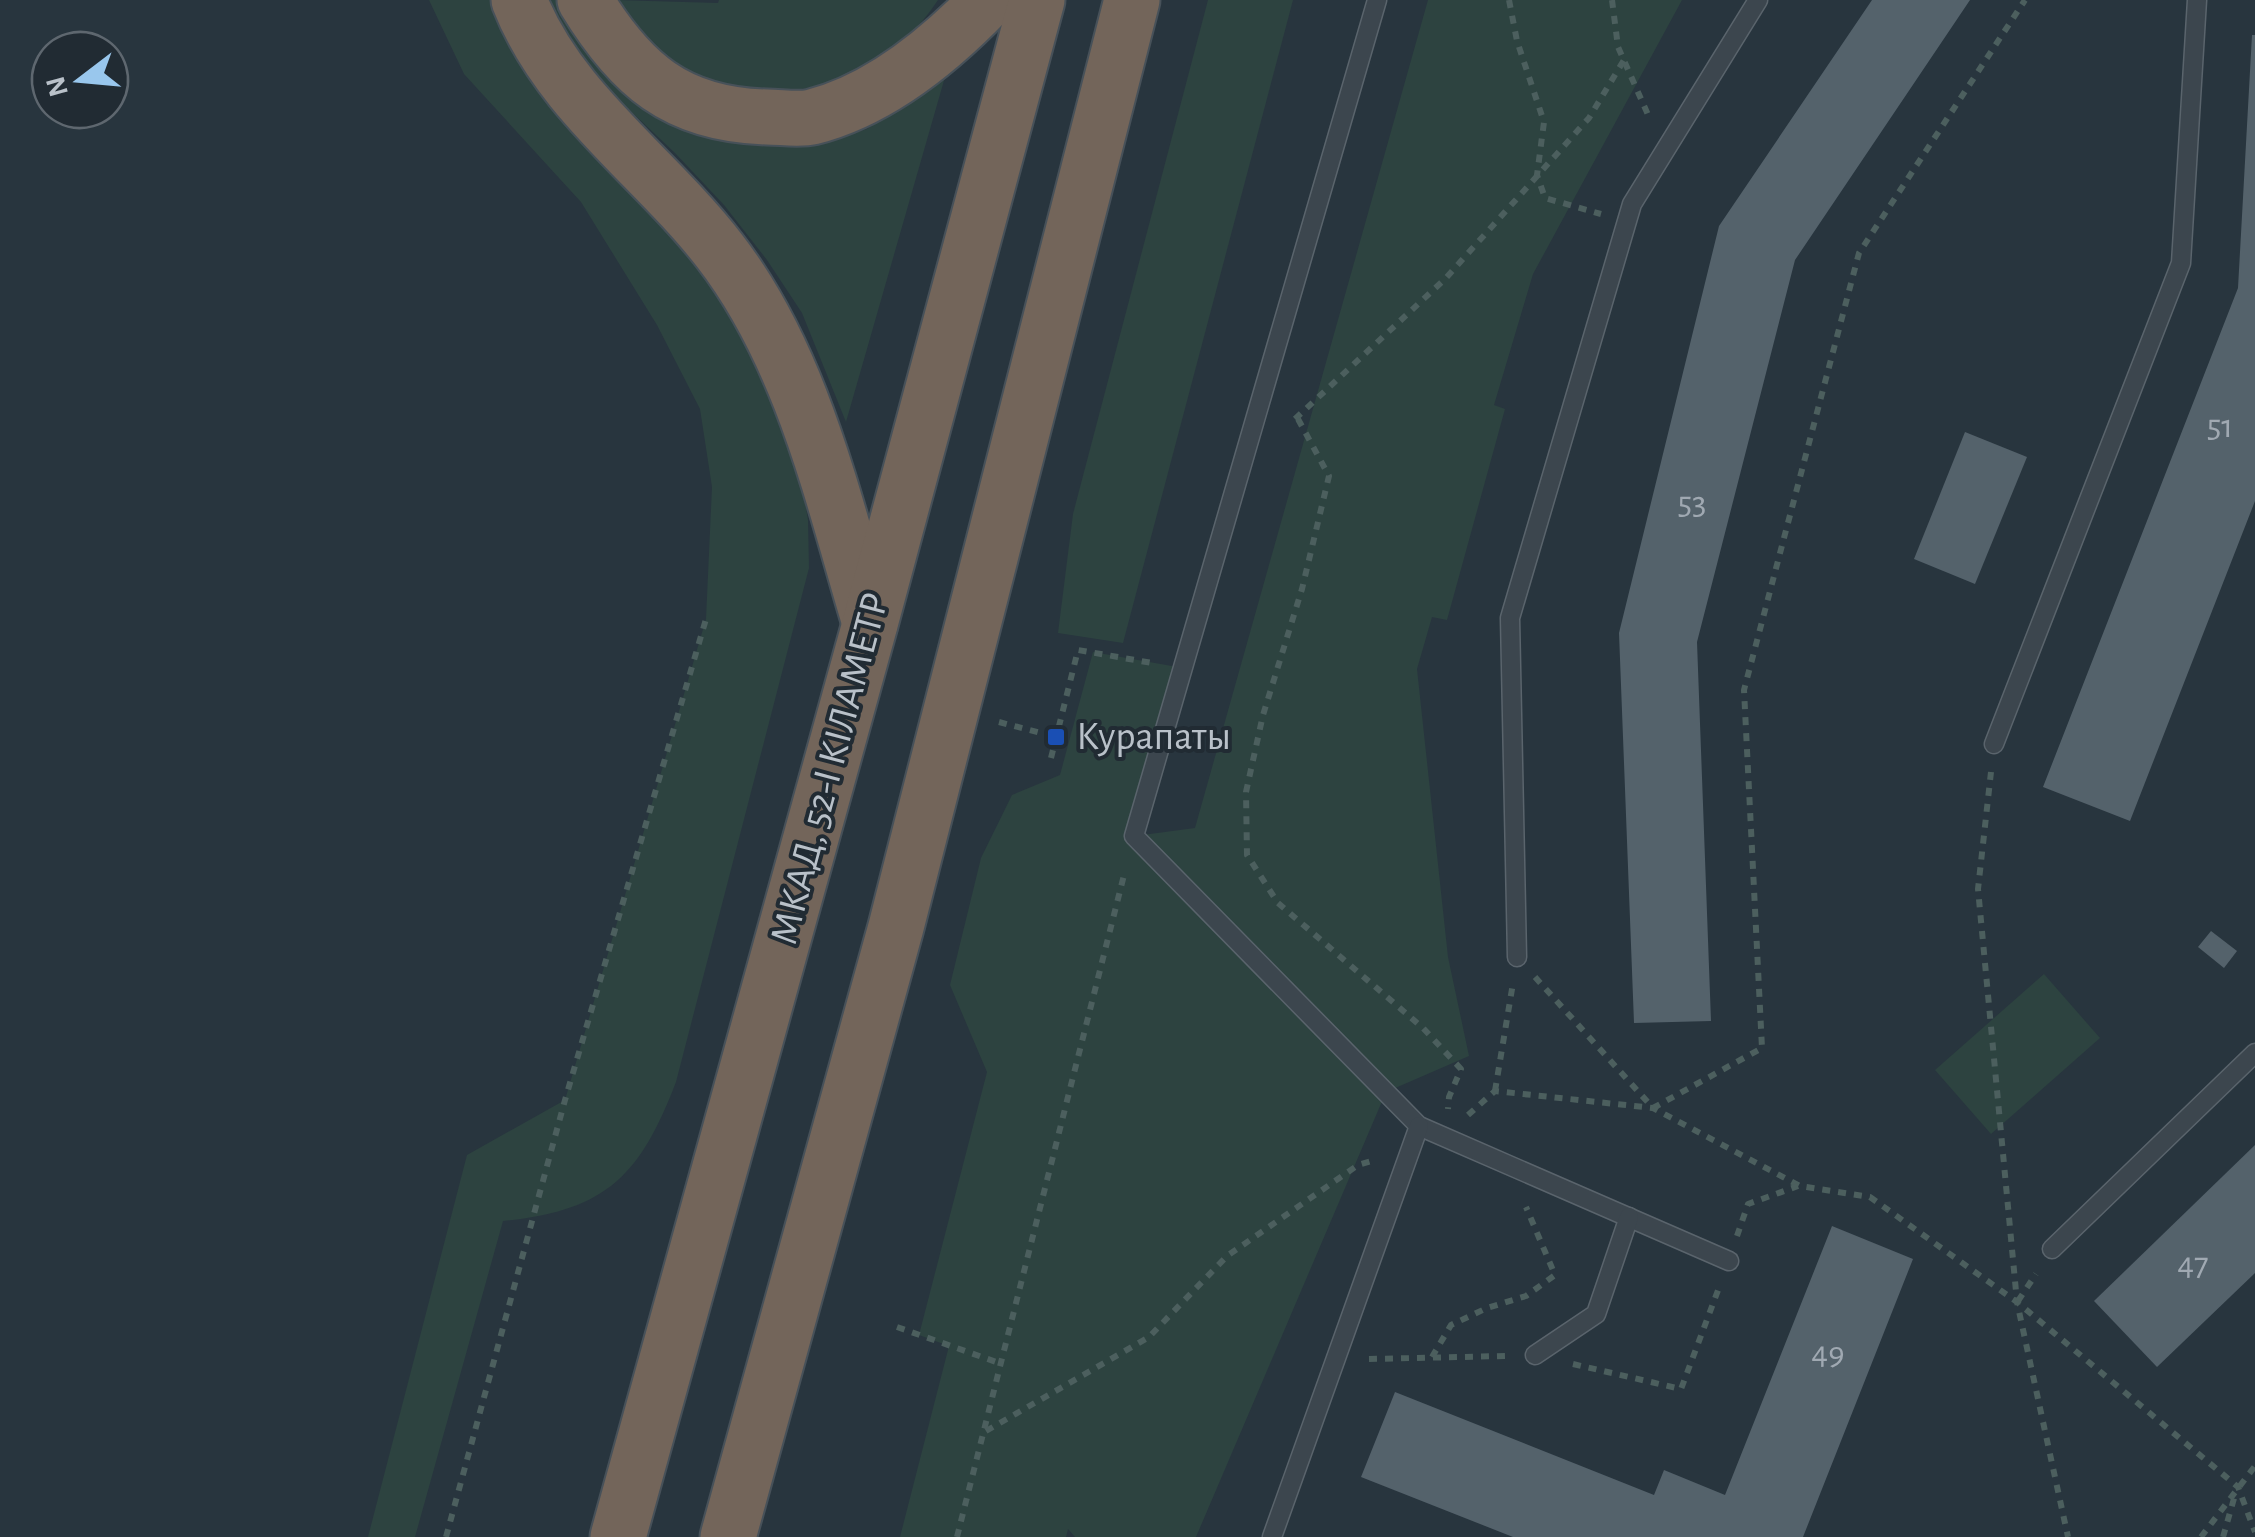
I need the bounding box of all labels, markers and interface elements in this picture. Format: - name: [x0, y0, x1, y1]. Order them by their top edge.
- north arrow: [30, 30, 130, 130]
- text: N: [42, 73, 74, 100]
- house number: 51: [2207, 409, 2233, 444]
- house number: 53: [1677, 486, 1707, 521]
- street label: МКАД, 52-І КІЛАМЕТР: [764, 589, 896, 949]
- place label: Курапаты: [1076, 717, 1231, 757]
- marker: Курапаты: [1045, 726, 1067, 748]
- house number: 47: [2177, 1247, 2209, 1282]
- house number: 49: [1811, 1336, 1845, 1371]

